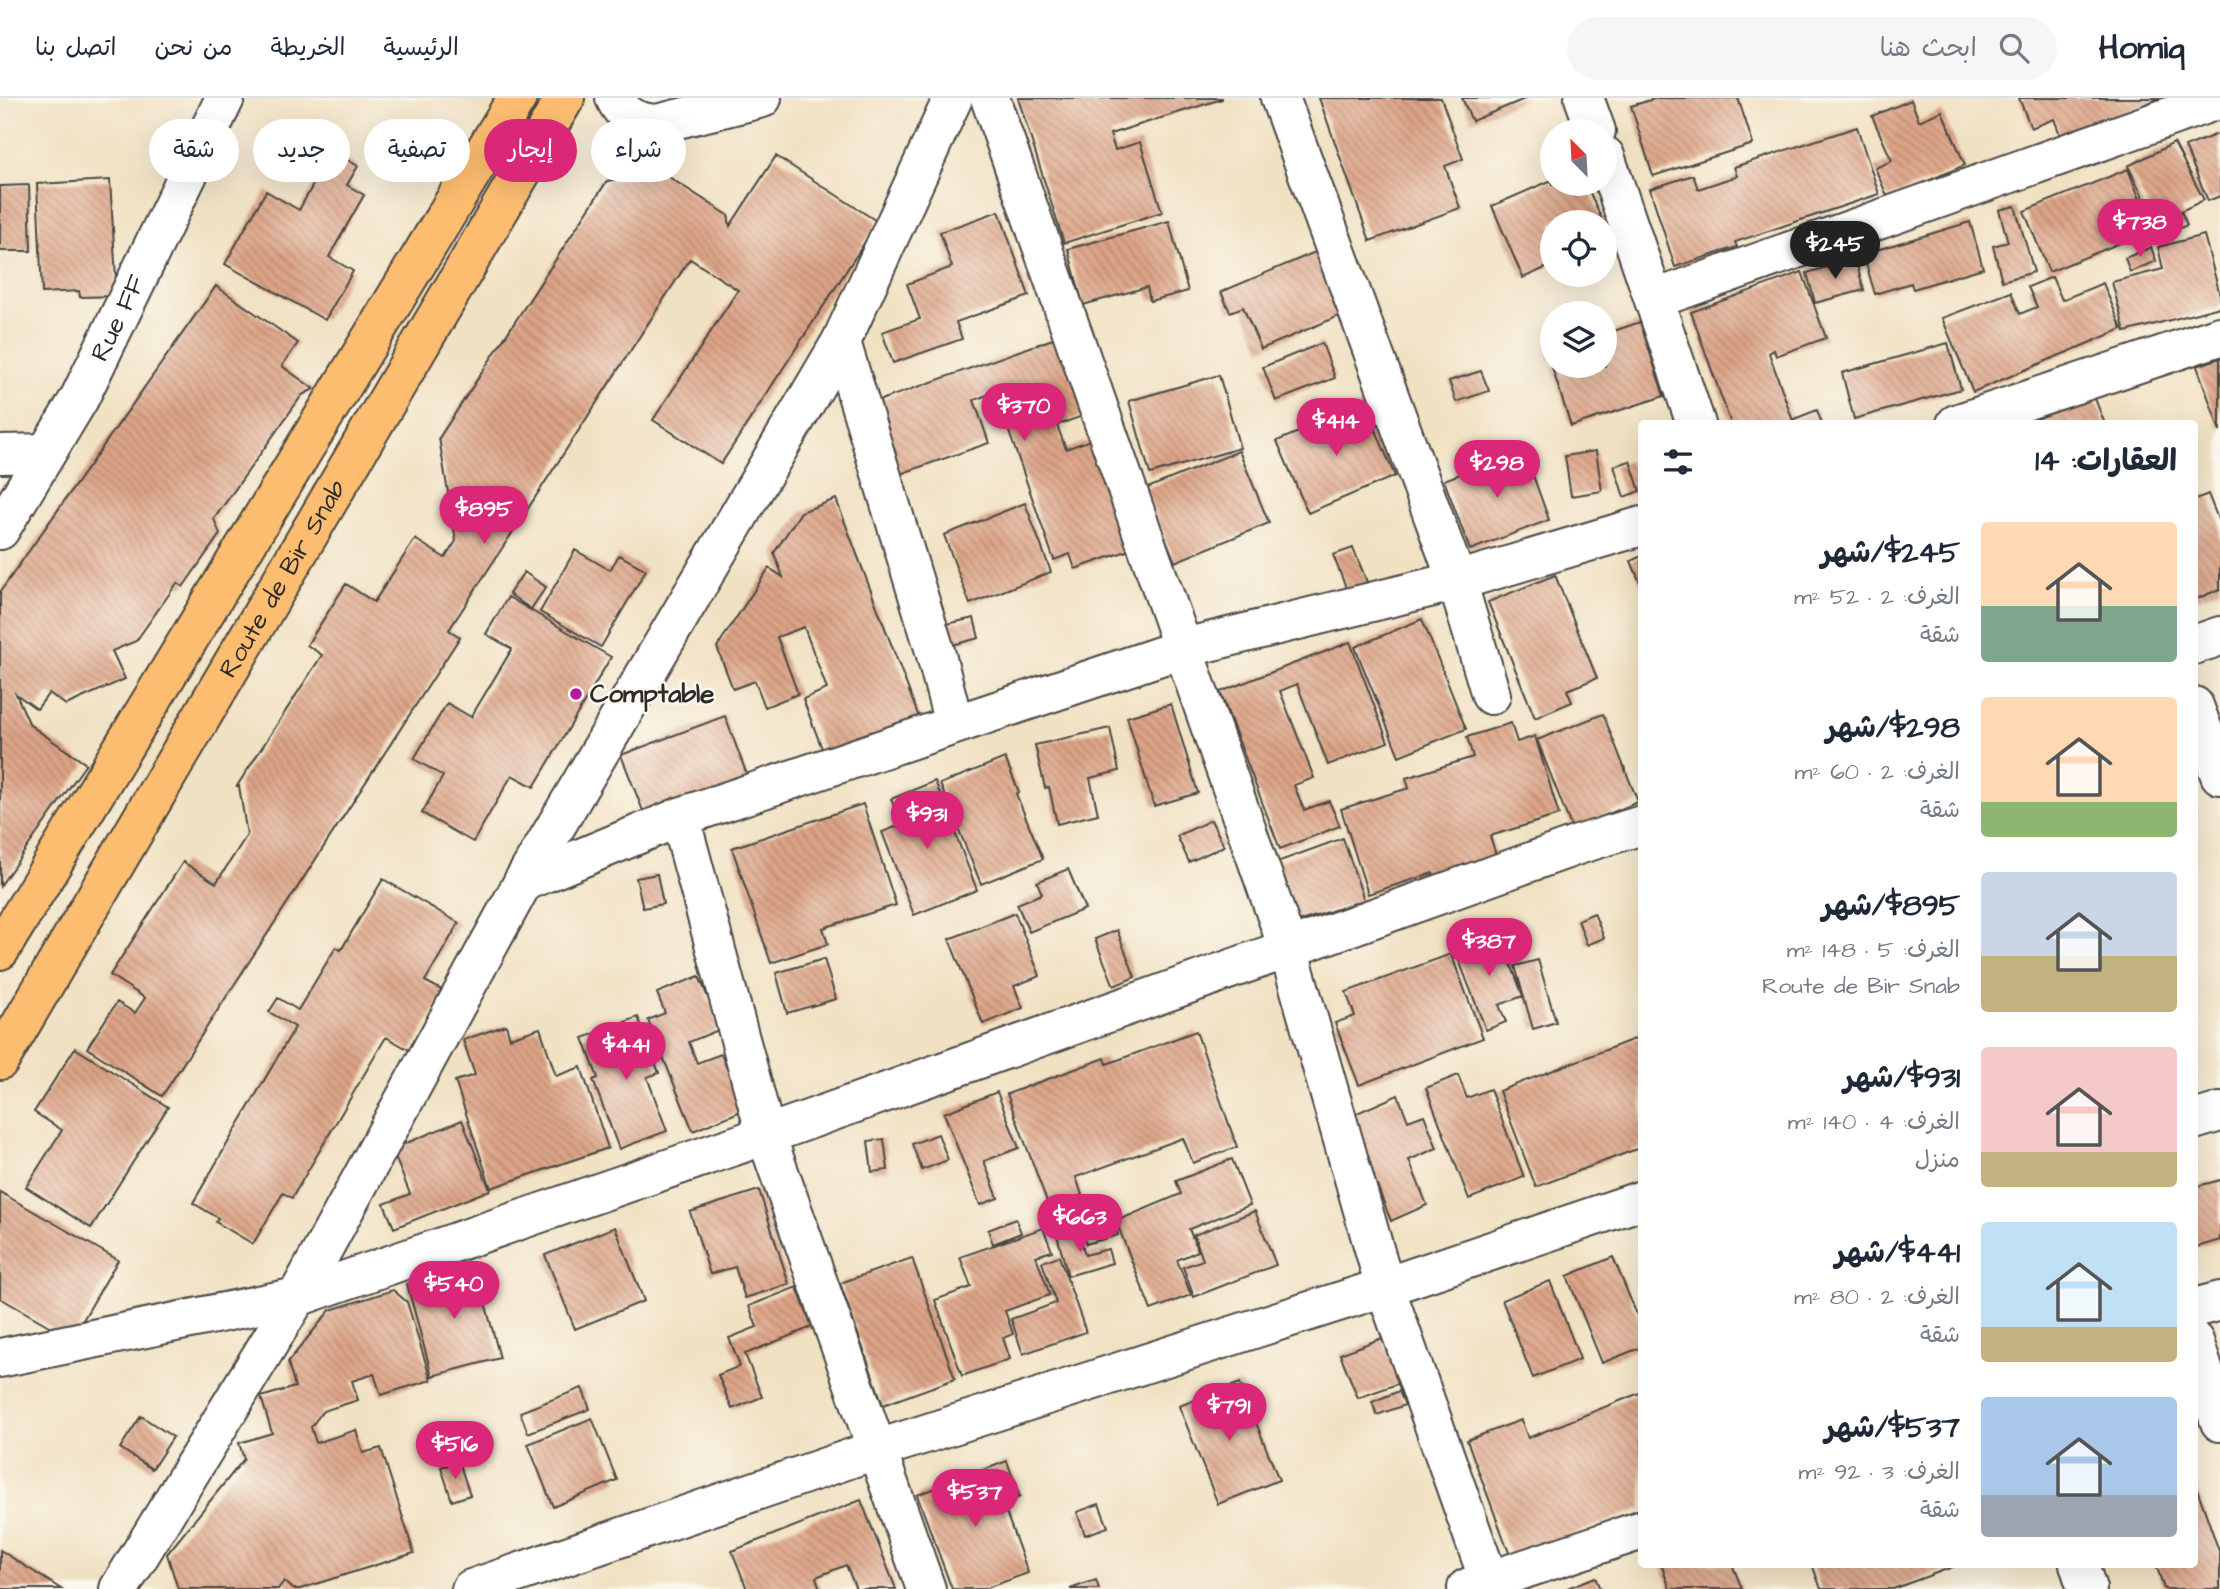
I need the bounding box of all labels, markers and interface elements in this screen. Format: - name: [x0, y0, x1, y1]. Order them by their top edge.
- search box: [1567, 17, 2057, 80]
- text: Homiq: [2099, 25, 2185, 71]
- icon: search: [1995, 29, 2033, 67]
- text: ابحث هنا: [1879, 30, 1977, 66]
- text: اتصل بنا: [35, 31, 116, 65]
- text: من نحن: [154, 31, 233, 65]
- text: الخريطة: [271, 31, 345, 65]
- text: الرئيسية: [383, 31, 459, 65]
- chip: شقة: [149, 119, 239, 182]
- chip: جديد: [253, 119, 350, 182]
- chip: تصفية: [364, 119, 470, 182]
- chip: إيجار: [484, 119, 577, 182]
- chip: شراء: [591, 119, 686, 182]
- north arrow: [1540, 119, 1617, 196]
- map controls: [1540, 119, 1617, 378]
- pin: $738: [2099, 200, 2181, 259]
- text: $738: [2113, 206, 2167, 238]
- button: locate: [1540, 210, 1617, 287]
- pin: $245: [1794, 222, 1876, 281]
- text: $245: [1806, 228, 1864, 260]
- street label: Rue FF: [82, 269, 155, 367]
- button: layers: [1540, 301, 1617, 378]
- pin: $370: [983, 384, 1065, 443]
- text: $370: [997, 390, 1051, 422]
- pin: $414: [1295, 398, 1377, 458]
- text: $414: [1312, 405, 1360, 437]
- pin: $298: [1456, 440, 1538, 500]
- text: العقارات: 14: [2035, 440, 2177, 482]
- icon: filters: [1659, 443, 1697, 481]
- text: $298: [1470, 447, 1524, 479]
- street label: Route de Bir Snab: [210, 473, 355, 685]
- pin: $895: [443, 486, 525, 546]
- text: $895: [455, 493, 513, 525]
- text: $245/شهر: [1821, 532, 1960, 574]
- icon: home: [2037, 550, 2121, 634]
- text: الغرف: 2 · 52 m²: [1794, 581, 1960, 613]
- text: شقة: [1920, 619, 1960, 651]
- place label: Comptable: [590, 676, 714, 712]
- marker: Comptable: [568, 686, 584, 702]
- text: $298/شهر: [1826, 707, 1960, 749]
- icon: home: [2037, 725, 2121, 809]
- text: الغرف: 2 · 60 m²: [1794, 756, 1960, 788]
- pin: $931: [886, 792, 968, 851]
- text: شقة: [1920, 794, 1960, 826]
- text: $931: [907, 798, 947, 830]
- text: $895/شهر: [1822, 885, 1960, 927]
- icon: home: [2037, 900, 2121, 984]
- pin: $387: [1448, 918, 1530, 978]
- text: $387: [1462, 925, 1516, 957]
- text: الغرف: 5 · 148 m²: [1787, 934, 1960, 966]
- text: Route de Bir Snab: [1762, 970, 1960, 1002]
- pin: $441: [585, 1023, 667, 1082]
- text: $441: [602, 1029, 650, 1061]
- text: $931/شهر: [1844, 1057, 1960, 1099]
- icon: home: [2037, 1075, 2121, 1159]
- text: الغرف: 4 · 140 m²: [1788, 1106, 1960, 1138]
- text: منزل: [1915, 1144, 1960, 1176]
- pin: $663: [1039, 1194, 1121, 1254]
- text: $663: [1053, 1201, 1107, 1233]
- text: $441/شهر: [1835, 1232, 1960, 1274]
- icon: home: [2037, 1250, 2121, 1334]
- pin: $540: [413, 1262, 495, 1321]
- text: $540: [424, 1268, 484, 1300]
- text: الغرف: 2 · 80 m²: [1794, 1281, 1960, 1313]
- text: شقة: [1920, 1319, 1960, 1351]
- pin: $791: [1188, 1384, 1270, 1443]
- text: $791: [1208, 1390, 1251, 1422]
- text: $537/شهر: [1825, 1407, 1960, 1449]
- pin: $516: [414, 1422, 496, 1481]
- icon: home: [2037, 1425, 2121, 1509]
- text: $516: [432, 1428, 478, 1460]
- text: الغرف: 3 · 92 m²: [1799, 1456, 1960, 1488]
- pin: $537: [934, 1470, 1016, 1529]
- text: $537: [948, 1476, 1002, 1508]
- text: شقة: [1920, 1494, 1960, 1526]

